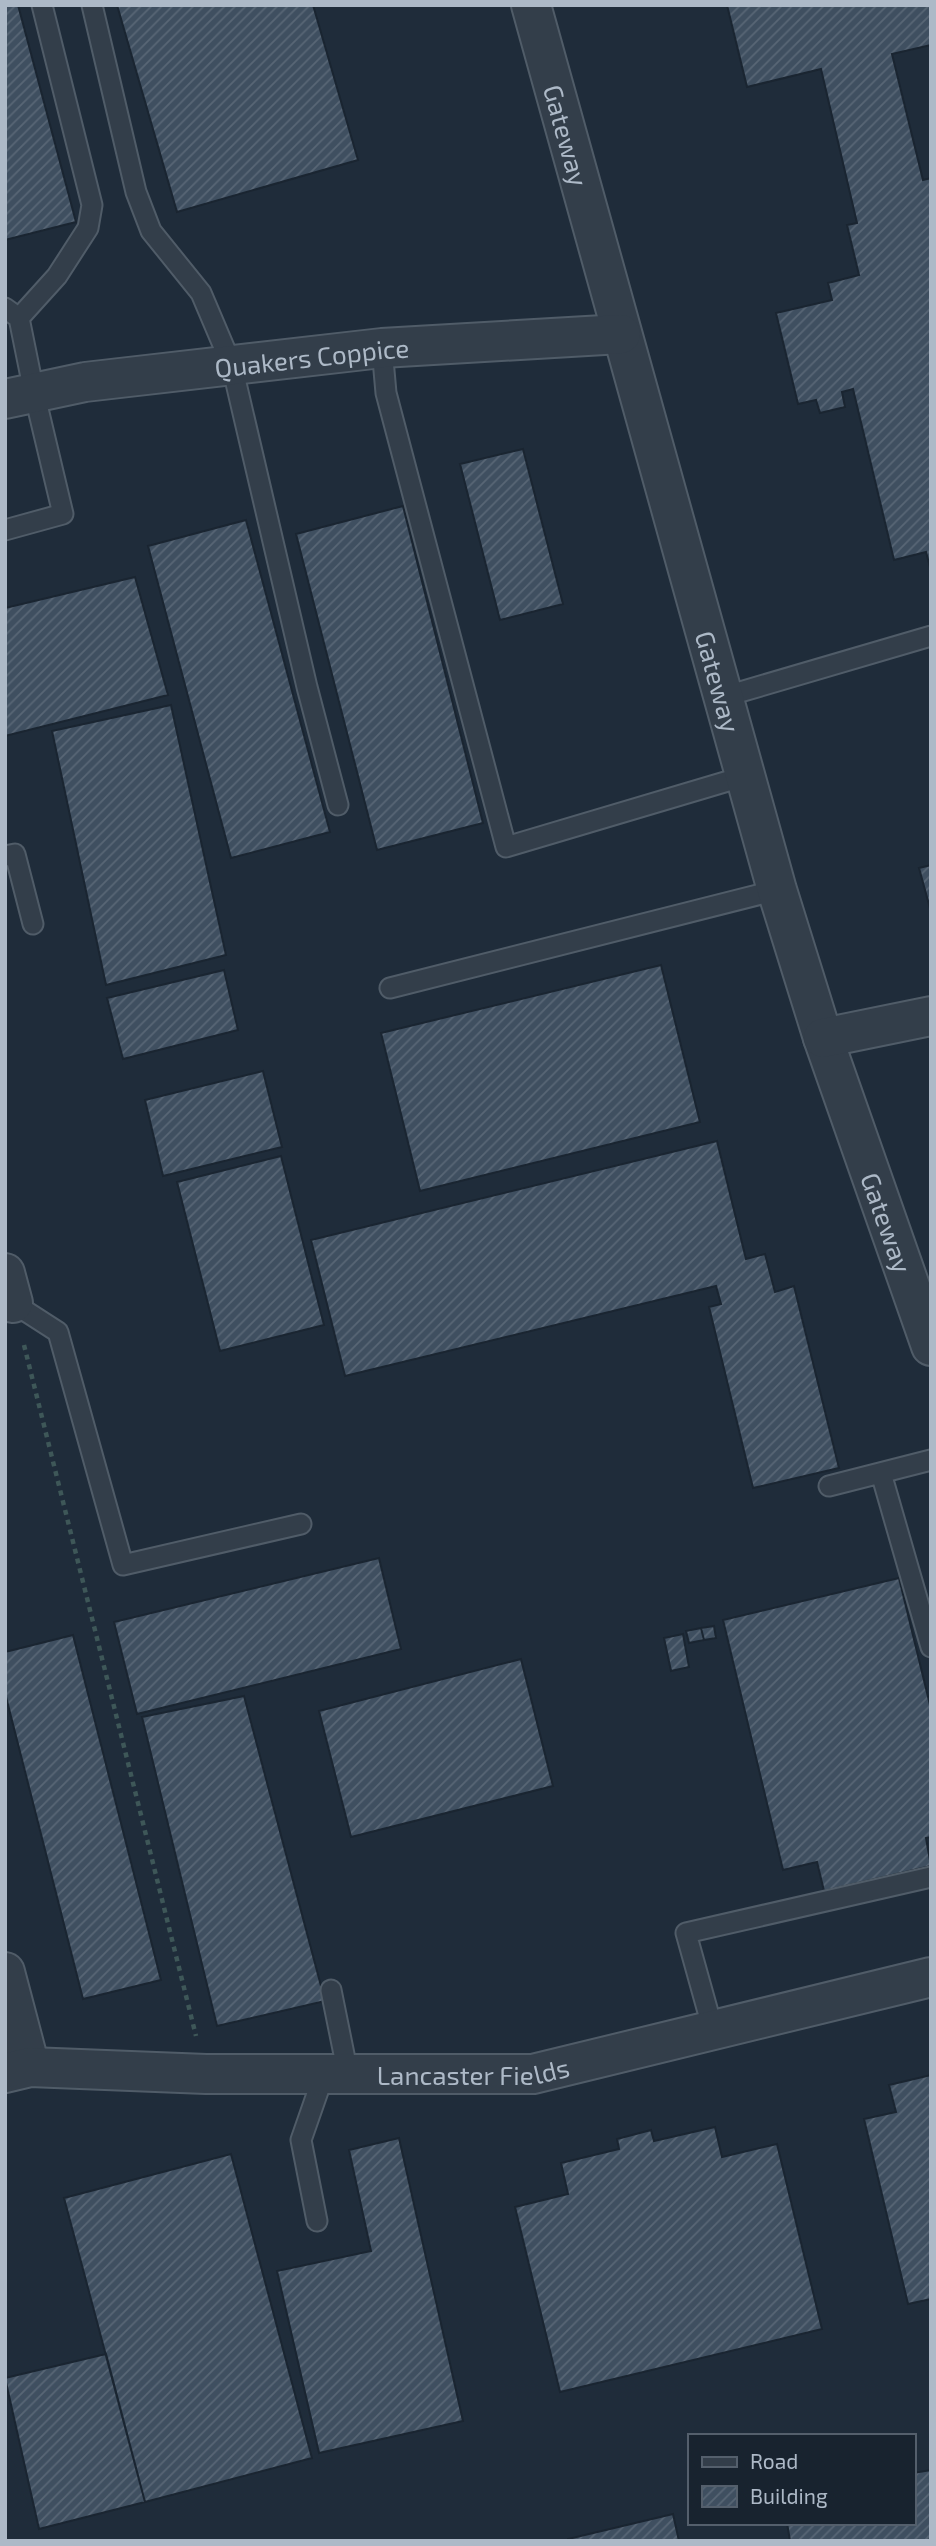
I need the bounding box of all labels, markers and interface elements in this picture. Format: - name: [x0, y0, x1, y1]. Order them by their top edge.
- street label: Gateway: [538, 81, 596, 189]
- street label: Quakers Coppice: [213, 331, 410, 383]
- street label: Gateway: [690, 627, 748, 736]
- street label: Gateway: [856, 1168, 920, 1277]
- street label: Lancaster Fields: [377, 2050, 572, 2090]
- legend: [688, 2434, 915, 2525]
- text: Road: [750, 2448, 798, 2473]
- text: Building: [750, 2483, 828, 2508]

